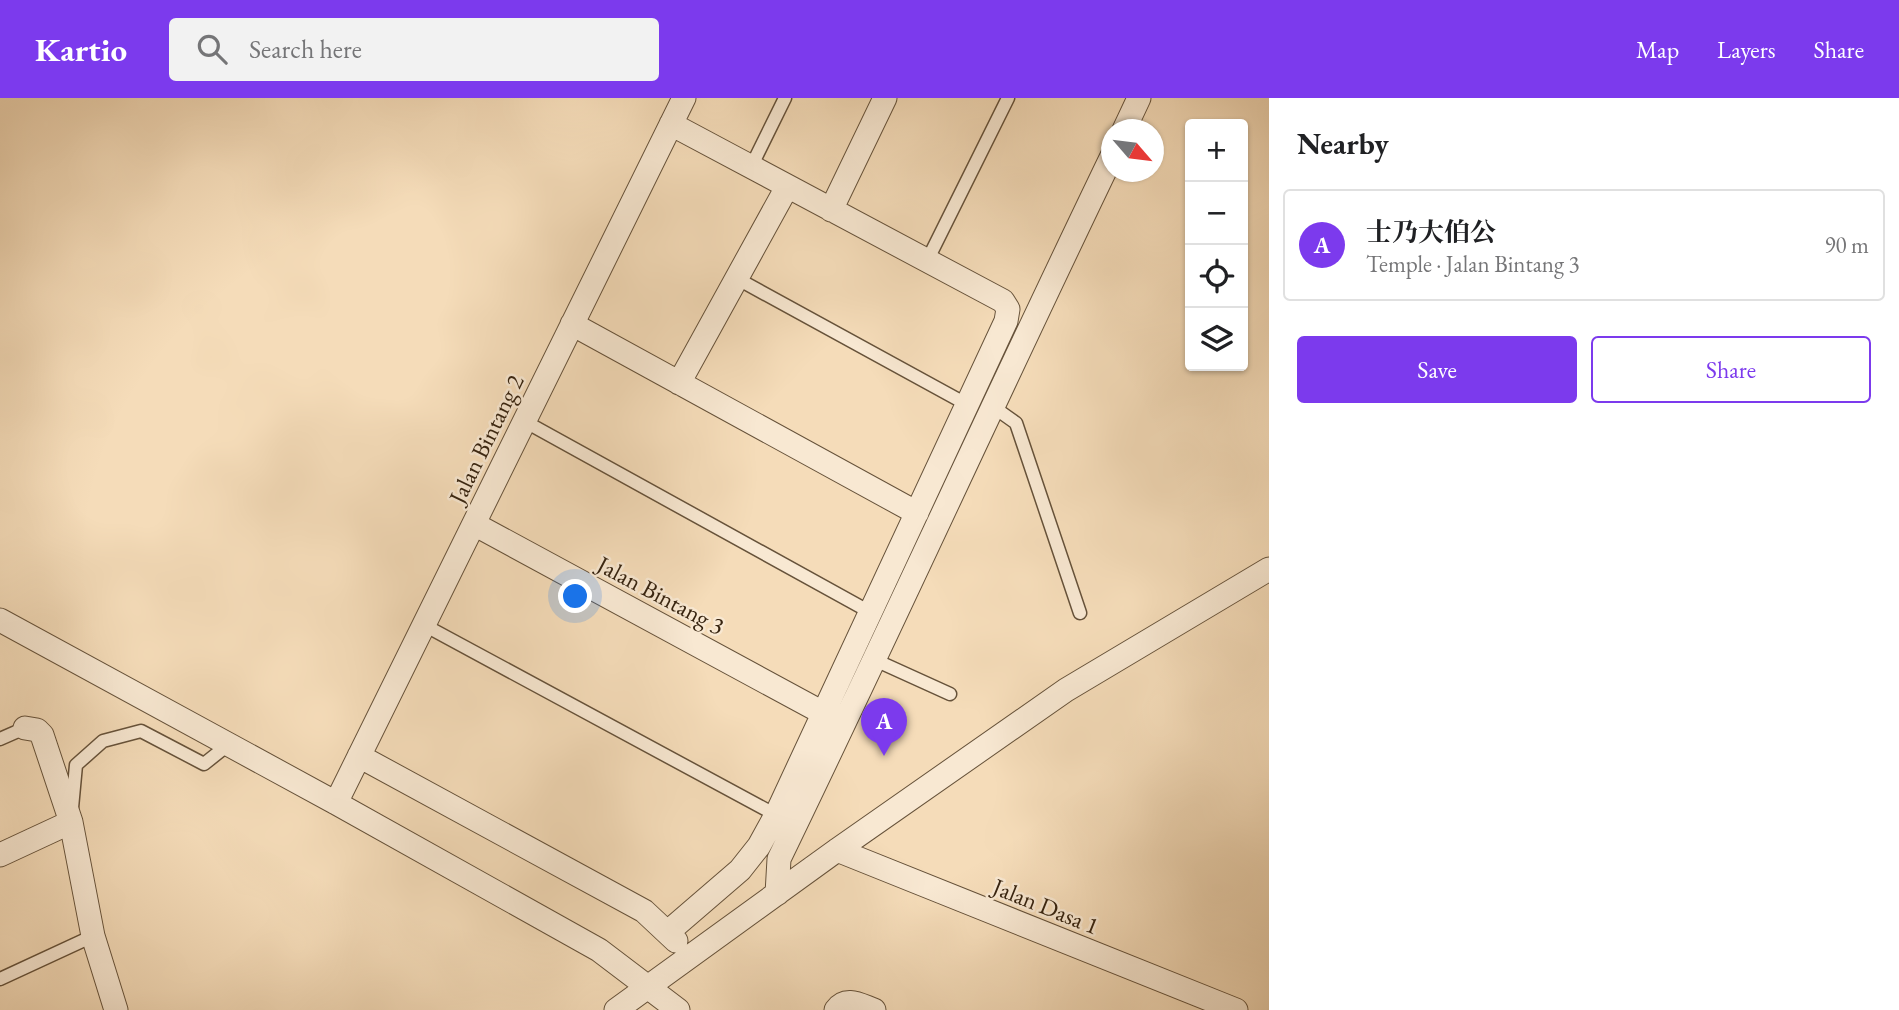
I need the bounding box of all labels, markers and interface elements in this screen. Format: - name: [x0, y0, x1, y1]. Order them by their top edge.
- search box: [169, 18, 659, 81]
- text: Kartio: [35, 28, 127, 71]
- icon: search: [193, 30, 231, 68]
- text: Search here: [249, 32, 362, 66]
- text: Map: [1636, 34, 1679, 65]
- text: Layers: [1717, 34, 1776, 65]
- text: Share: [1814, 34, 1864, 65]
- north arrow: [1101, 119, 1164, 182]
- map controls: [1185, 119, 1248, 371]
- button: +: [1185, 119, 1248, 182]
- text: Nearby: [1297, 124, 1389, 163]
- button: −: [1185, 182, 1248, 245]
- text: 士乃大伯公: [1366, 215, 1496, 249]
- text: A: [1314, 230, 1330, 260]
- text: 90 m: [1824, 230, 1869, 260]
- button: locate: [1185, 245, 1248, 308]
- text: Temple · Jalan Bintang 3: [1366, 249, 1580, 279]
- button: layers: [1185, 308, 1248, 371]
- button: Save: [1297, 336, 1577, 403]
- button: Share: [1591, 336, 1871, 403]
- street label: Jalan Bintang 2: [441, 369, 531, 510]
- street label: Jalan Bintang 3: [590, 548, 730, 641]
- your location: [558, 579, 592, 613]
- pin: A: [861, 698, 907, 756]
- street label: Jalan Dasa 1: [986, 870, 1104, 941]

